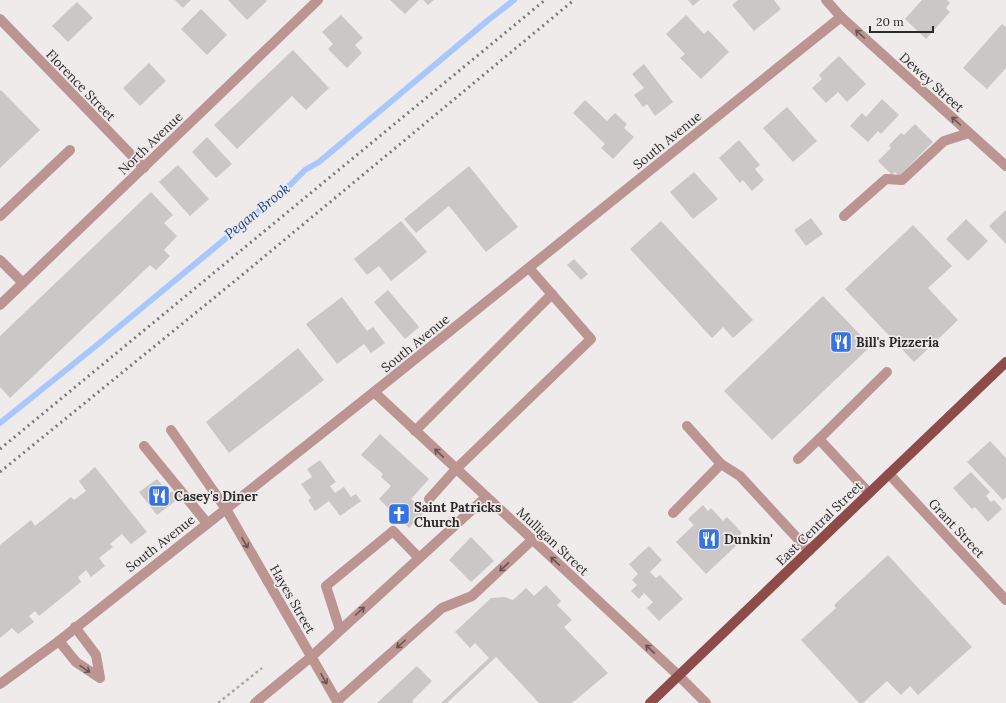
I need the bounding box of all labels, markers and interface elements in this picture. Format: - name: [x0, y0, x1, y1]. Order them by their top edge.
- scale bar: [870, 8, 933, 34]
- text: 20 m: [876, 14, 904, 29]
- one-way arrow: [855, 29, 865, 38]
- street label: Florence Street: [42, 46, 119, 125]
- street label: Dewey Street: [896, 49, 967, 116]
- street label: North Avenue: [114, 108, 186, 178]
- street label: South Avenue: [630, 108, 705, 173]
- one-way arrow: [952, 117, 962, 126]
- water label: Pegan Brook: [221, 179, 293, 243]
- street label: South Avenue: [378, 311, 453, 376]
- restaurant icon: Bill's Pizzeria: [828, 329, 854, 355]
- place label: Bill's Pizzeria: [856, 334, 939, 351]
- one-way arrow: [434, 449, 444, 458]
- street label: East Central Street: [772, 478, 866, 569]
- restaurant icon: Casey's Diner: [146, 483, 172, 509]
- place label: Casey's Diner: [174, 488, 259, 505]
- street label: Grant Street: [925, 495, 989, 562]
- place label: Saint Patricks Church: [414, 499, 501, 531]
- church icon: Saint Patricks Church: [386, 501, 412, 527]
- street label: Mulligan Street: [513, 504, 592, 579]
- street label: South Avenue: [122, 511, 198, 576]
- restaurant icon: Dunkin': [696, 526, 722, 552]
- place label: Dunkin': [724, 531, 773, 548]
- one-way arrow: [242, 537, 250, 549]
- one-way arrow: [550, 556, 560, 566]
- street label: Hayes Street: [266, 562, 319, 637]
- one-way arrow: [499, 562, 509, 571]
- one-way arrow: [355, 607, 366, 616]
- one-way arrow: [396, 640, 407, 649]
- one-way arrow: [645, 645, 655, 654]
- one-way arrow: [79, 665, 91, 673]
- one-way arrow: [321, 673, 329, 685]

